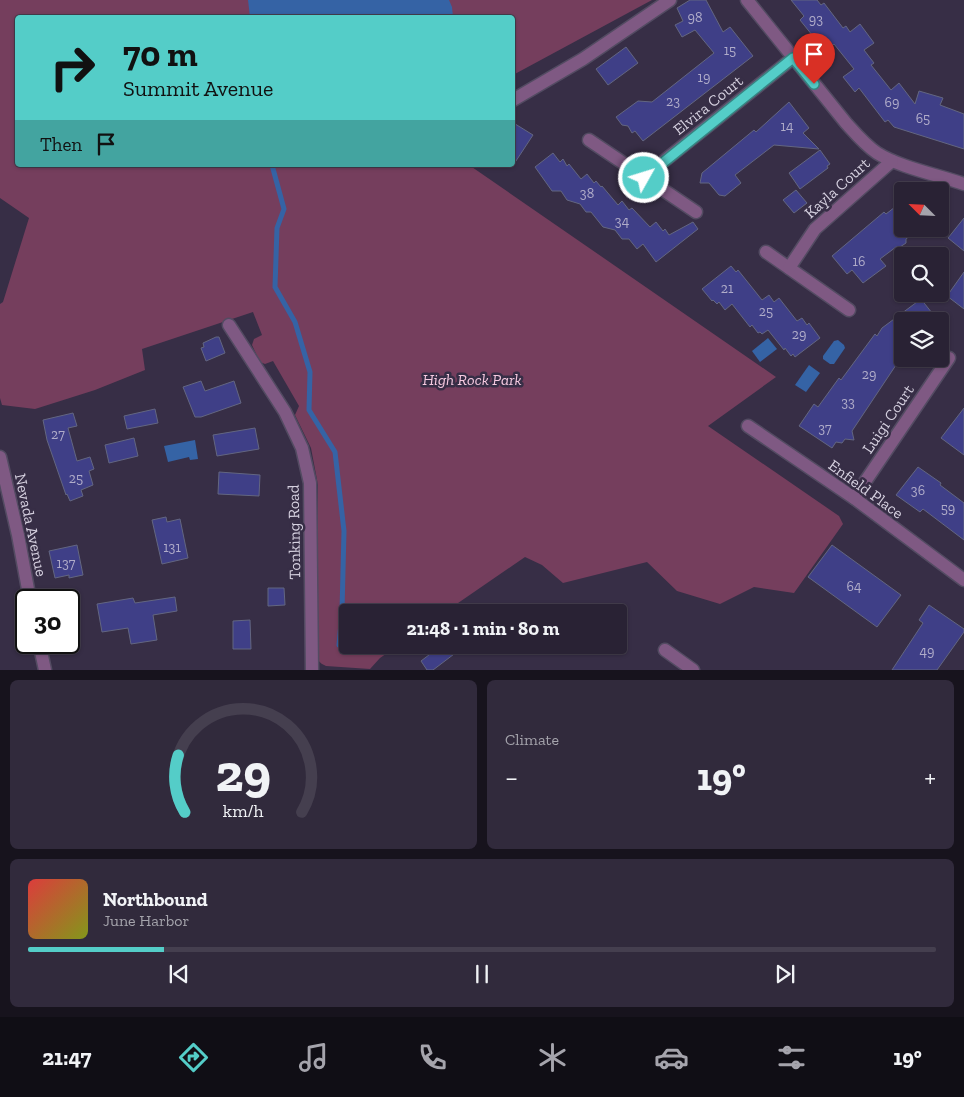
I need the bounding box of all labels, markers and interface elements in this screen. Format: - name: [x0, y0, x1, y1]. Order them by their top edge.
- house number: 98: [688, 9, 702, 26]
- house number: 93: [809, 11, 823, 28]
- text: 70 m: [123, 33, 198, 75]
- pin: [793, 33, 835, 84]
- icon: right: [40, 35, 105, 100]
- icon: arrive: [800, 40, 828, 68]
- house number: 15: [724, 42, 736, 59]
- house number: 19: [698, 69, 710, 86]
- street label: Elvira Court: [669, 71, 747, 139]
- text: Summit Avenue: [123, 75, 273, 102]
- house number: 23: [666, 93, 680, 110]
- house number: 69: [885, 94, 899, 111]
- house number: 65: [916, 110, 930, 127]
- house number: 14: [781, 118, 794, 135]
- icon: arrive: [92, 130, 120, 158]
- text: Then: [40, 133, 82, 156]
- position arrow: [617, 151, 669, 203]
- street label: Kayla Court: [800, 154, 874, 222]
- north arrow: [894, 182, 949, 238]
- map controls: [894, 182, 949, 367]
- house number: 38: [580, 185, 594, 202]
- house number: 34: [615, 213, 630, 230]
- button: search: [894, 247, 949, 302]
- house number: 16: [853, 253, 865, 270]
- house number: 21: [721, 280, 734, 297]
- house number: 25: [759, 303, 773, 320]
- button: layers: [894, 312, 949, 367]
- house number: 29: [792, 326, 806, 343]
- house number: 29: [862, 366, 876, 383]
- park label: High Rock Park: [422, 370, 522, 389]
- street label: Luigi Court: [858, 381, 918, 457]
- house number: 33: [841, 394, 855, 411]
- house number: 37: [818, 420, 832, 437]
- house number: 27: [51, 426, 65, 443]
- street label: Enfield Place: [825, 455, 907, 523]
- house number: 25: [69, 470, 83, 487]
- street label: Nevada Avenue: [11, 472, 51, 578]
- house number: 36: [911, 482, 925, 499]
- street label: Tonking Road: [284, 484, 304, 580]
- house number: 59: [941, 500, 955, 517]
- house number: 131: [163, 539, 181, 556]
- house number: 137: [57, 555, 76, 572]
- house number: 64: [847, 578, 862, 595]
- speed limit sign: 30: [15, 589, 80, 654]
- text: 21:48 · 1 min · 80 m: [407, 617, 559, 640]
- house number: 49: [920, 643, 934, 660]
- text: Climate: [505, 730, 559, 749]
- text: 29: [216, 742, 271, 804]
- text: 19°: [697, 754, 746, 800]
- text: −: [505, 761, 518, 794]
- text: +: [924, 761, 936, 794]
- text: km/h: [223, 800, 264, 822]
- text: Northbound: [103, 888, 208, 911]
- text: June Harbor: [103, 911, 189, 930]
- icon: previous: [165, 960, 193, 988]
- icon: pause: [468, 960, 496, 988]
- icon: next: [771, 960, 799, 988]
- icon: directions: [176, 1040, 211, 1075]
- icon: music: [296, 1040, 331, 1075]
- icon: phone: [415, 1040, 450, 1075]
- icon: climate: [535, 1040, 570, 1075]
- icon: car: [654, 1040, 689, 1075]
- icon: filters: [774, 1040, 809, 1075]
- text: 21:47: [42, 1044, 91, 1071]
- text: 19°: [893, 1044, 922, 1071]

